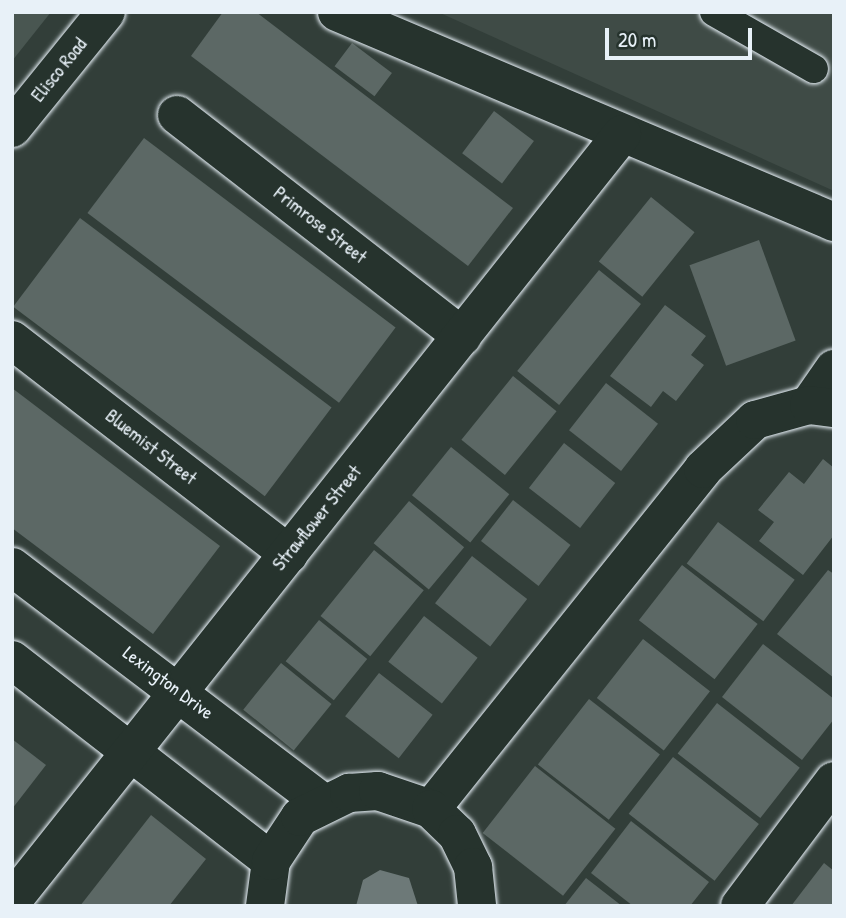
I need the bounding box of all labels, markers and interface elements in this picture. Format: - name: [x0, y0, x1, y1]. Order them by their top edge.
- scale bar: [608, 14, 755, 58]
- text: 20 m: [618, 25, 656, 54]
- street label: Elisco Road: [26, 33, 92, 107]
- street label: Primrose Street: [269, 182, 371, 268]
- street label: Bluemist Street: [101, 404, 201, 490]
- street label: Strawflower Street: [268, 461, 366, 575]
- street label: Lexington Drive: [118, 642, 218, 724]

